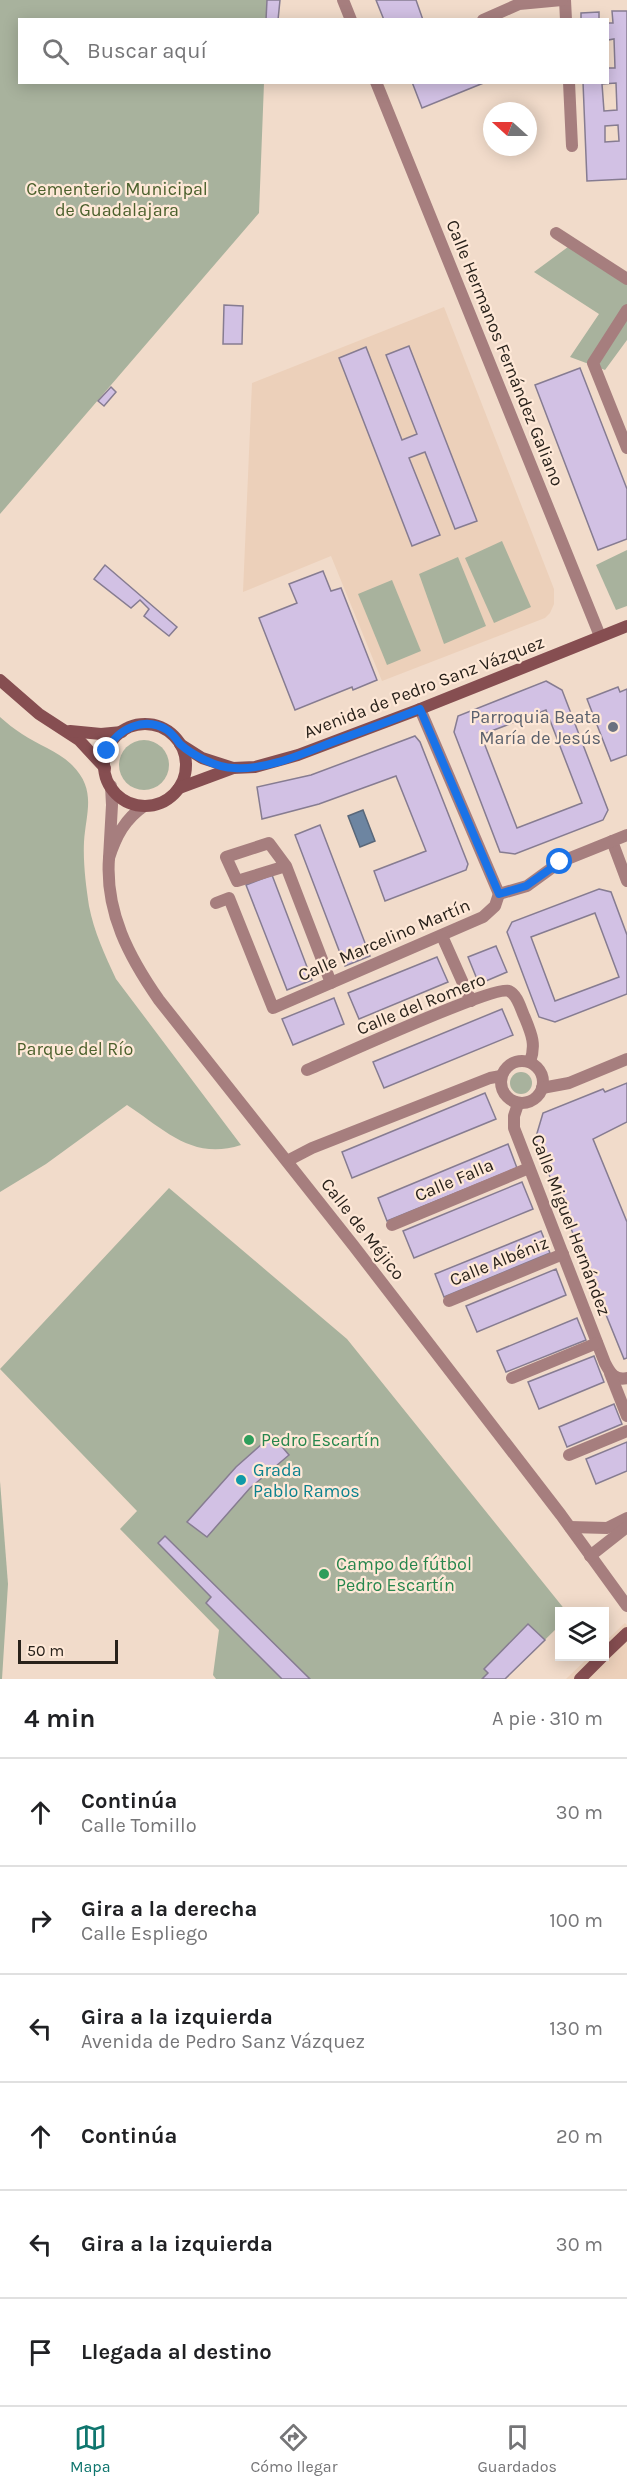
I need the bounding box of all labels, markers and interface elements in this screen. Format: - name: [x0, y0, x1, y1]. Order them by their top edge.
- search box: [18, 18, 609, 84]
- icon: search: [39, 35, 72, 68]
- text: Buscar aquí: [87, 38, 207, 64]
- north arrow: [483, 102, 537, 156]
- park label: Cementerio Municipal de Guadalajara: [26, 178, 208, 221]
- street label: Calle Hermanos Fernández Galiano: [441, 217, 569, 489]
- street label: Avenida de Pedro Sanz Vázquez: [301, 631, 547, 743]
- place label: Parroquia Beata María de Jesús: [470, 706, 601, 749]
- marker: Parroquia Beata María de Jesús: [606, 720, 620, 734]
- route end: [93, 737, 119, 763]
- route start: [546, 848, 572, 874]
- street label: Calle Marcelino Martín: [295, 894, 473, 986]
- street label: Calle del Romero: [353, 968, 489, 1040]
- park label: Parque del Río: [17, 1038, 133, 1060]
- street label: Calle Miguel Hernández: [526, 1131, 616, 1319]
- street label: Calle Falla: [411, 1154, 497, 1206]
- street label: Calle de Méjico: [316, 1174, 410, 1284]
- street label: Calle Albéniz: [446, 1231, 552, 1291]
- place label: Pedro Escartín: [261, 1429, 380, 1451]
- marker: Pedro Escartín: [242, 1433, 256, 1447]
- place label: Grada Pablo Ramos: [253, 1459, 360, 1502]
- marker: Grada Pablo Ramos: [234, 1473, 248, 1487]
- place label: Campo de fútbol Pedro Escartín: [336, 1553, 472, 1596]
- marker: Campo de fútbol Pedro Escartín: [317, 1567, 331, 1581]
- map controls: [555, 1607, 609, 1661]
- button: layers: [555, 1607, 609, 1661]
- scale bar: [18, 1637, 118, 1664]
- text: 50 m: [27, 1641, 64, 1660]
- text: 4 min: [24, 1703, 95, 1734]
- text: A pie · 310 m: [492, 1707, 603, 1730]
- text: Continúa: [81, 1788, 177, 1814]
- icon: ahead: [24, 1796, 57, 1829]
- text: 30 m: [556, 1801, 603, 1824]
- text: Calle Tomillo: [81, 1814, 197, 1837]
- text: Gira a la derecha: [81, 1896, 257, 1922]
- icon: right: [24, 1904, 57, 1937]
- text: 100 m: [549, 1909, 603, 1932]
- text: Calle Espliego: [81, 1922, 208, 1945]
- text: Gira a la izquierda: [81, 2004, 273, 2030]
- icon: left: [24, 2012, 57, 2045]
- text: 130 m: [549, 2017, 603, 2040]
- text: Avenida de Pedro Sanz Vázquez: [81, 2030, 365, 2053]
- icon: ahead: [24, 2120, 57, 2153]
- text: Continúa: [81, 2123, 177, 2149]
- text: 20 m: [556, 2125, 603, 2148]
- icon: left: [24, 2228, 57, 2261]
- text: Gira a la izquierda: [81, 2231, 273, 2257]
- text: 30 m: [556, 2233, 603, 2256]
- icon: arrive: [24, 2336, 57, 2369]
- text: Llegada al destino: [81, 2339, 272, 2365]
- tab: Mapa: [70, 2421, 111, 2476]
- tab: Cómo llegar: [251, 2421, 337, 2476]
- tab: Guardados: [477, 2421, 557, 2476]

